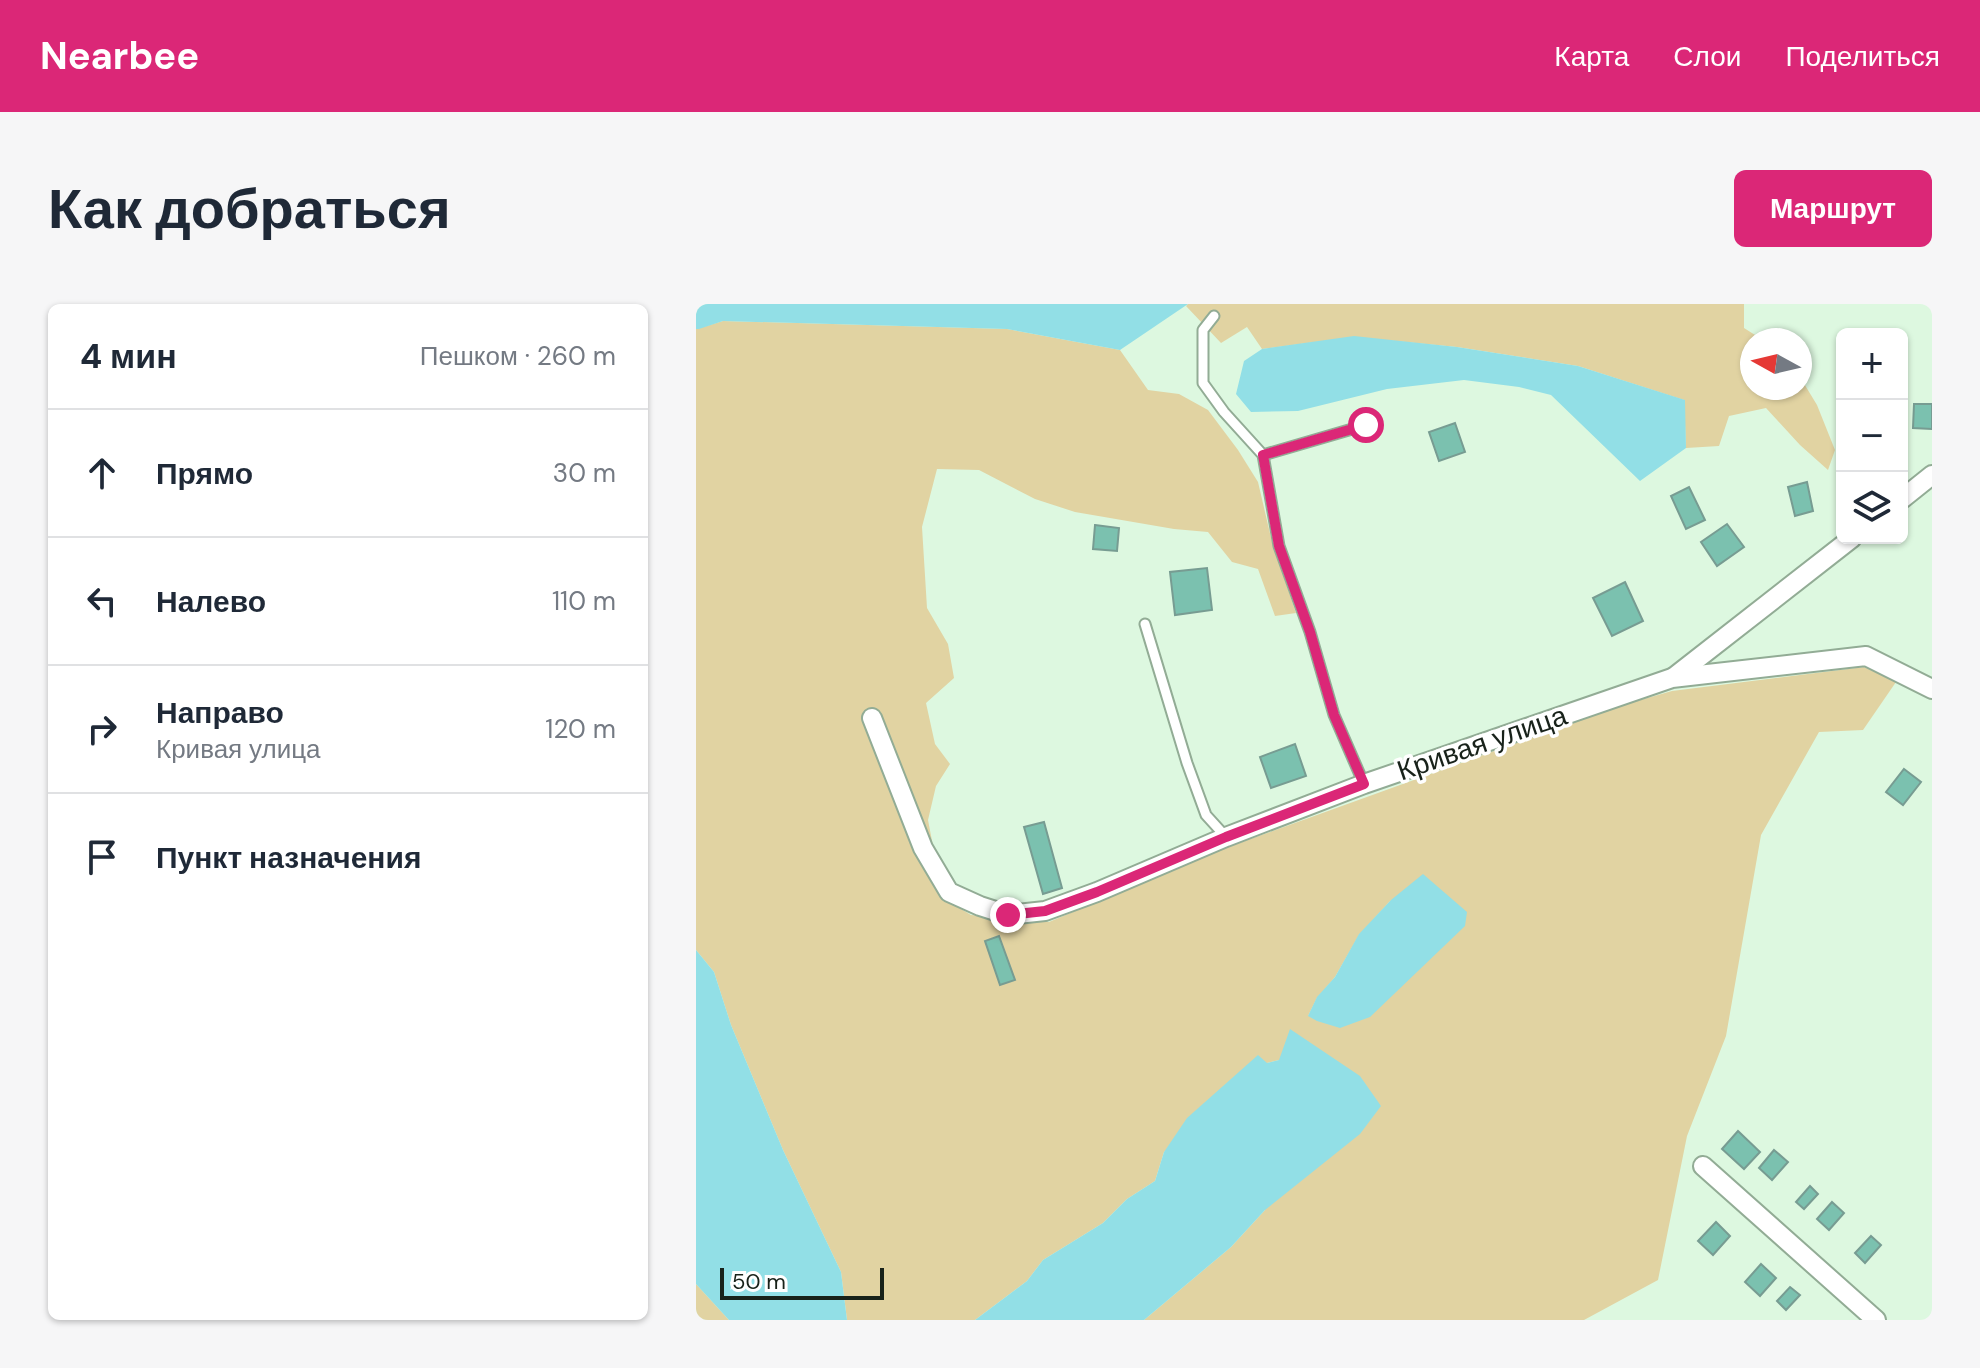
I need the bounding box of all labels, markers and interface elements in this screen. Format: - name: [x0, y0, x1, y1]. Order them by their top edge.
- text: Nearbee: [40, 31, 199, 81]
- text: Карта: [1554, 38, 1629, 75]
- text: Слои: [1673, 38, 1741, 75]
- text: Поделиться: [1785, 38, 1940, 75]
- button: Маршрут: [1734, 170, 1932, 247]
- text: Как добраться: [48, 172, 451, 245]
- north arrow: [1740, 328, 1812, 400]
- map controls: [1836, 328, 1908, 544]
- button: +: [1836, 328, 1908, 400]
- text: 4 мин: [80, 334, 177, 379]
- text: Пешком · 260 m: [420, 339, 616, 373]
- button: −: [1836, 400, 1908, 472]
- route start: [1348, 407, 1384, 443]
- icon: ahead: [80, 451, 124, 495]
- text: Прямо: [156, 454, 253, 493]
- text: 30 m: [553, 456, 616, 490]
- button: layers: [1836, 472, 1908, 544]
- icon: left: [80, 579, 124, 623]
- text: Налево: [156, 582, 266, 621]
- text: 110 m: [552, 584, 616, 618]
- text: Направо: [156, 693, 284, 732]
- street label: Кривая улица: [1392, 697, 1572, 789]
- icon: right: [80, 707, 124, 751]
- text: 120 m: [545, 712, 616, 746]
- text: Кривая улица: [156, 732, 321, 766]
- icon: arrive: [80, 835, 124, 879]
- text: Пункт назначения: [156, 838, 421, 877]
- route end: [990, 897, 1026, 933]
- scale bar: [720, 1264, 884, 1300]
- text: 50 m: [732, 1267, 786, 1296]

